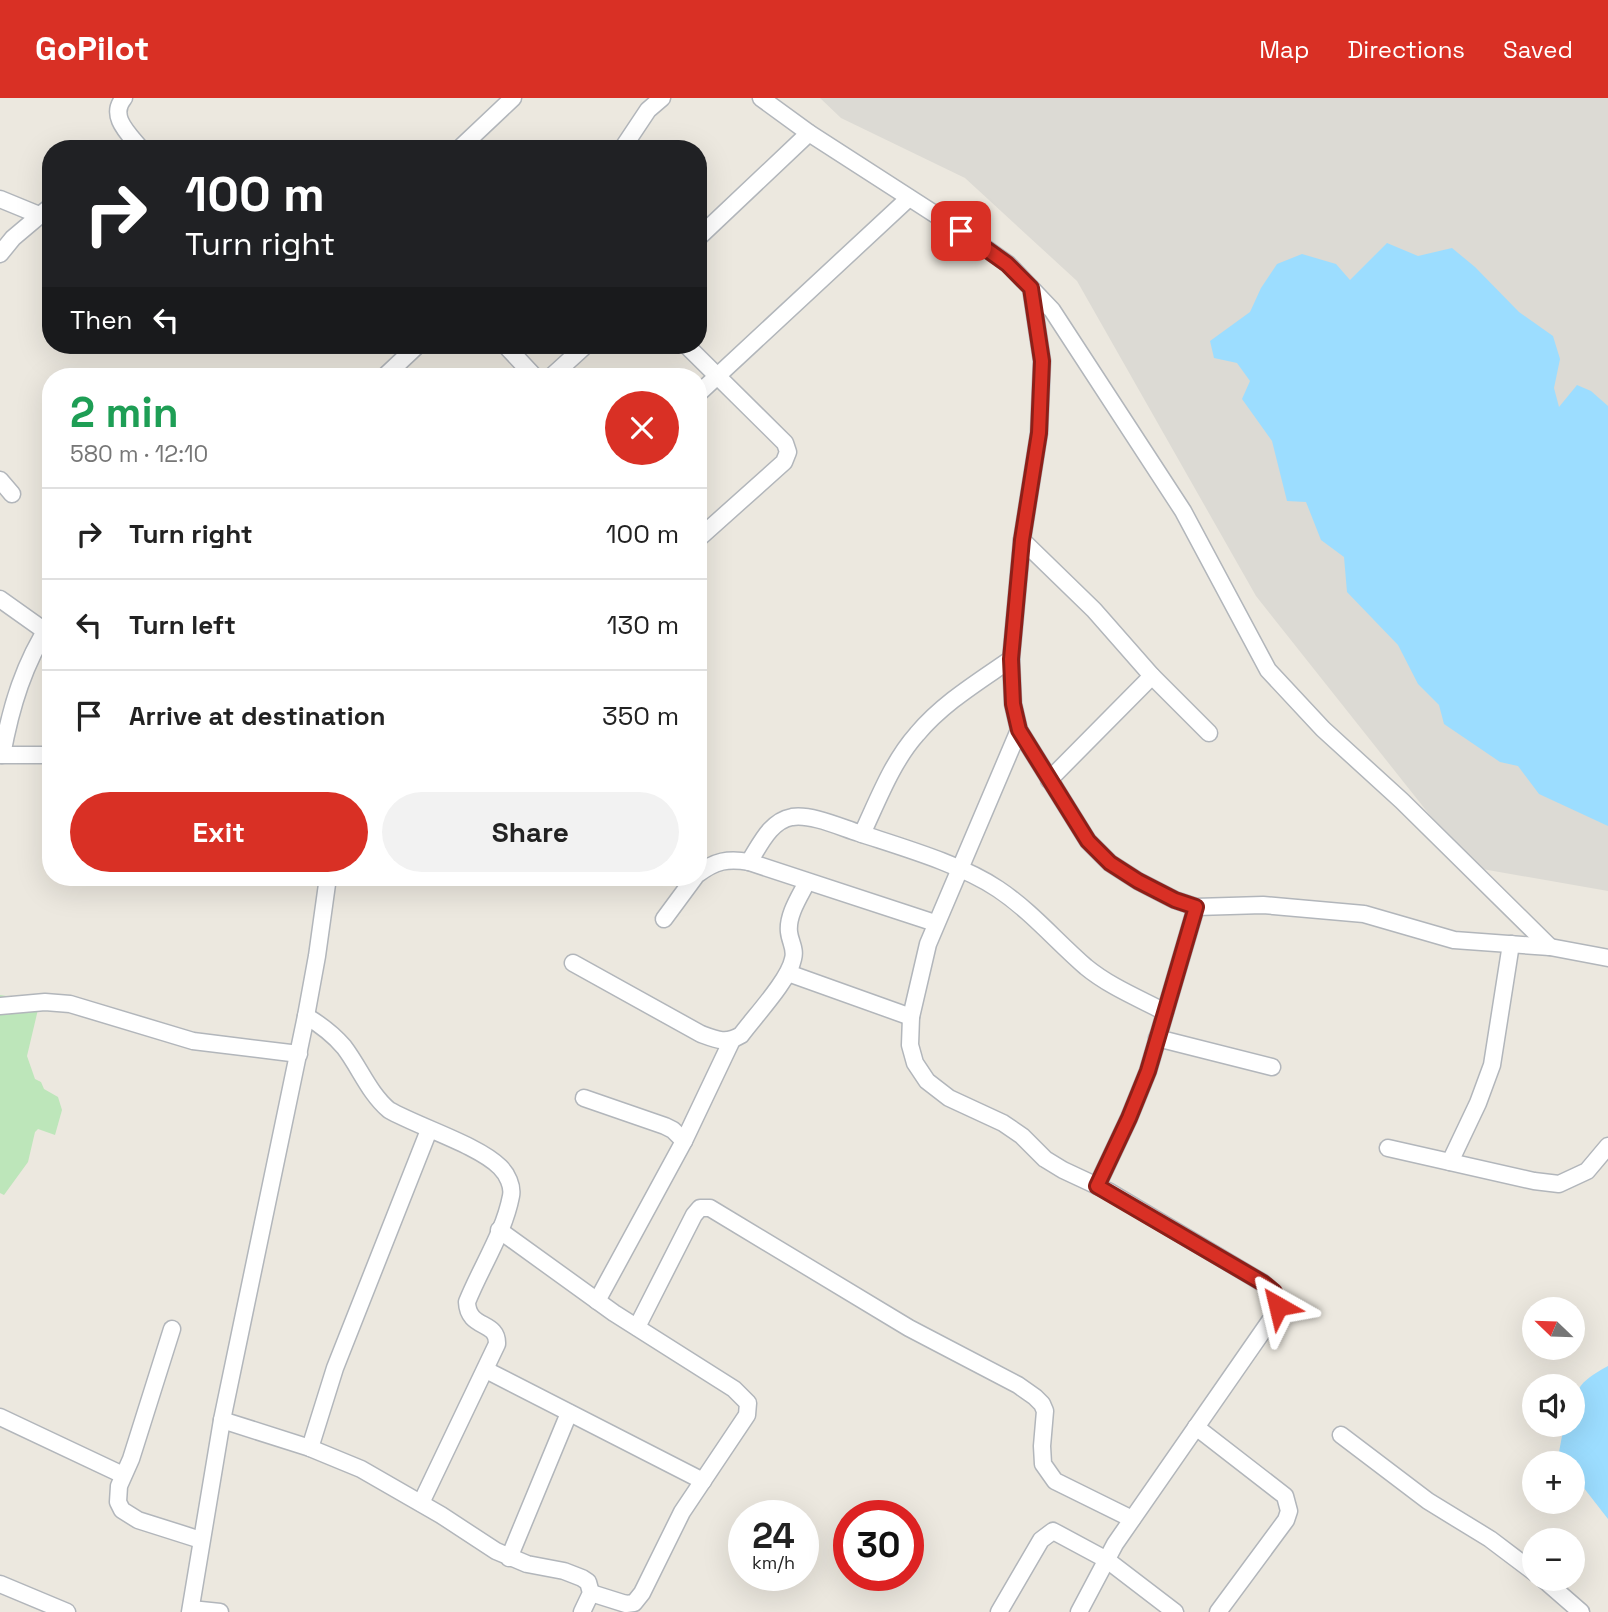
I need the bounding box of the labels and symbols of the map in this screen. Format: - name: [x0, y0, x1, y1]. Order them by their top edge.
- pin: [931, 201, 991, 261]
- position arrow: [1241, 1269, 1315, 1343]
- north arrow: [1522, 1297, 1586, 1360]
- speed limit sign: 30: [833, 1500, 924, 1591]

